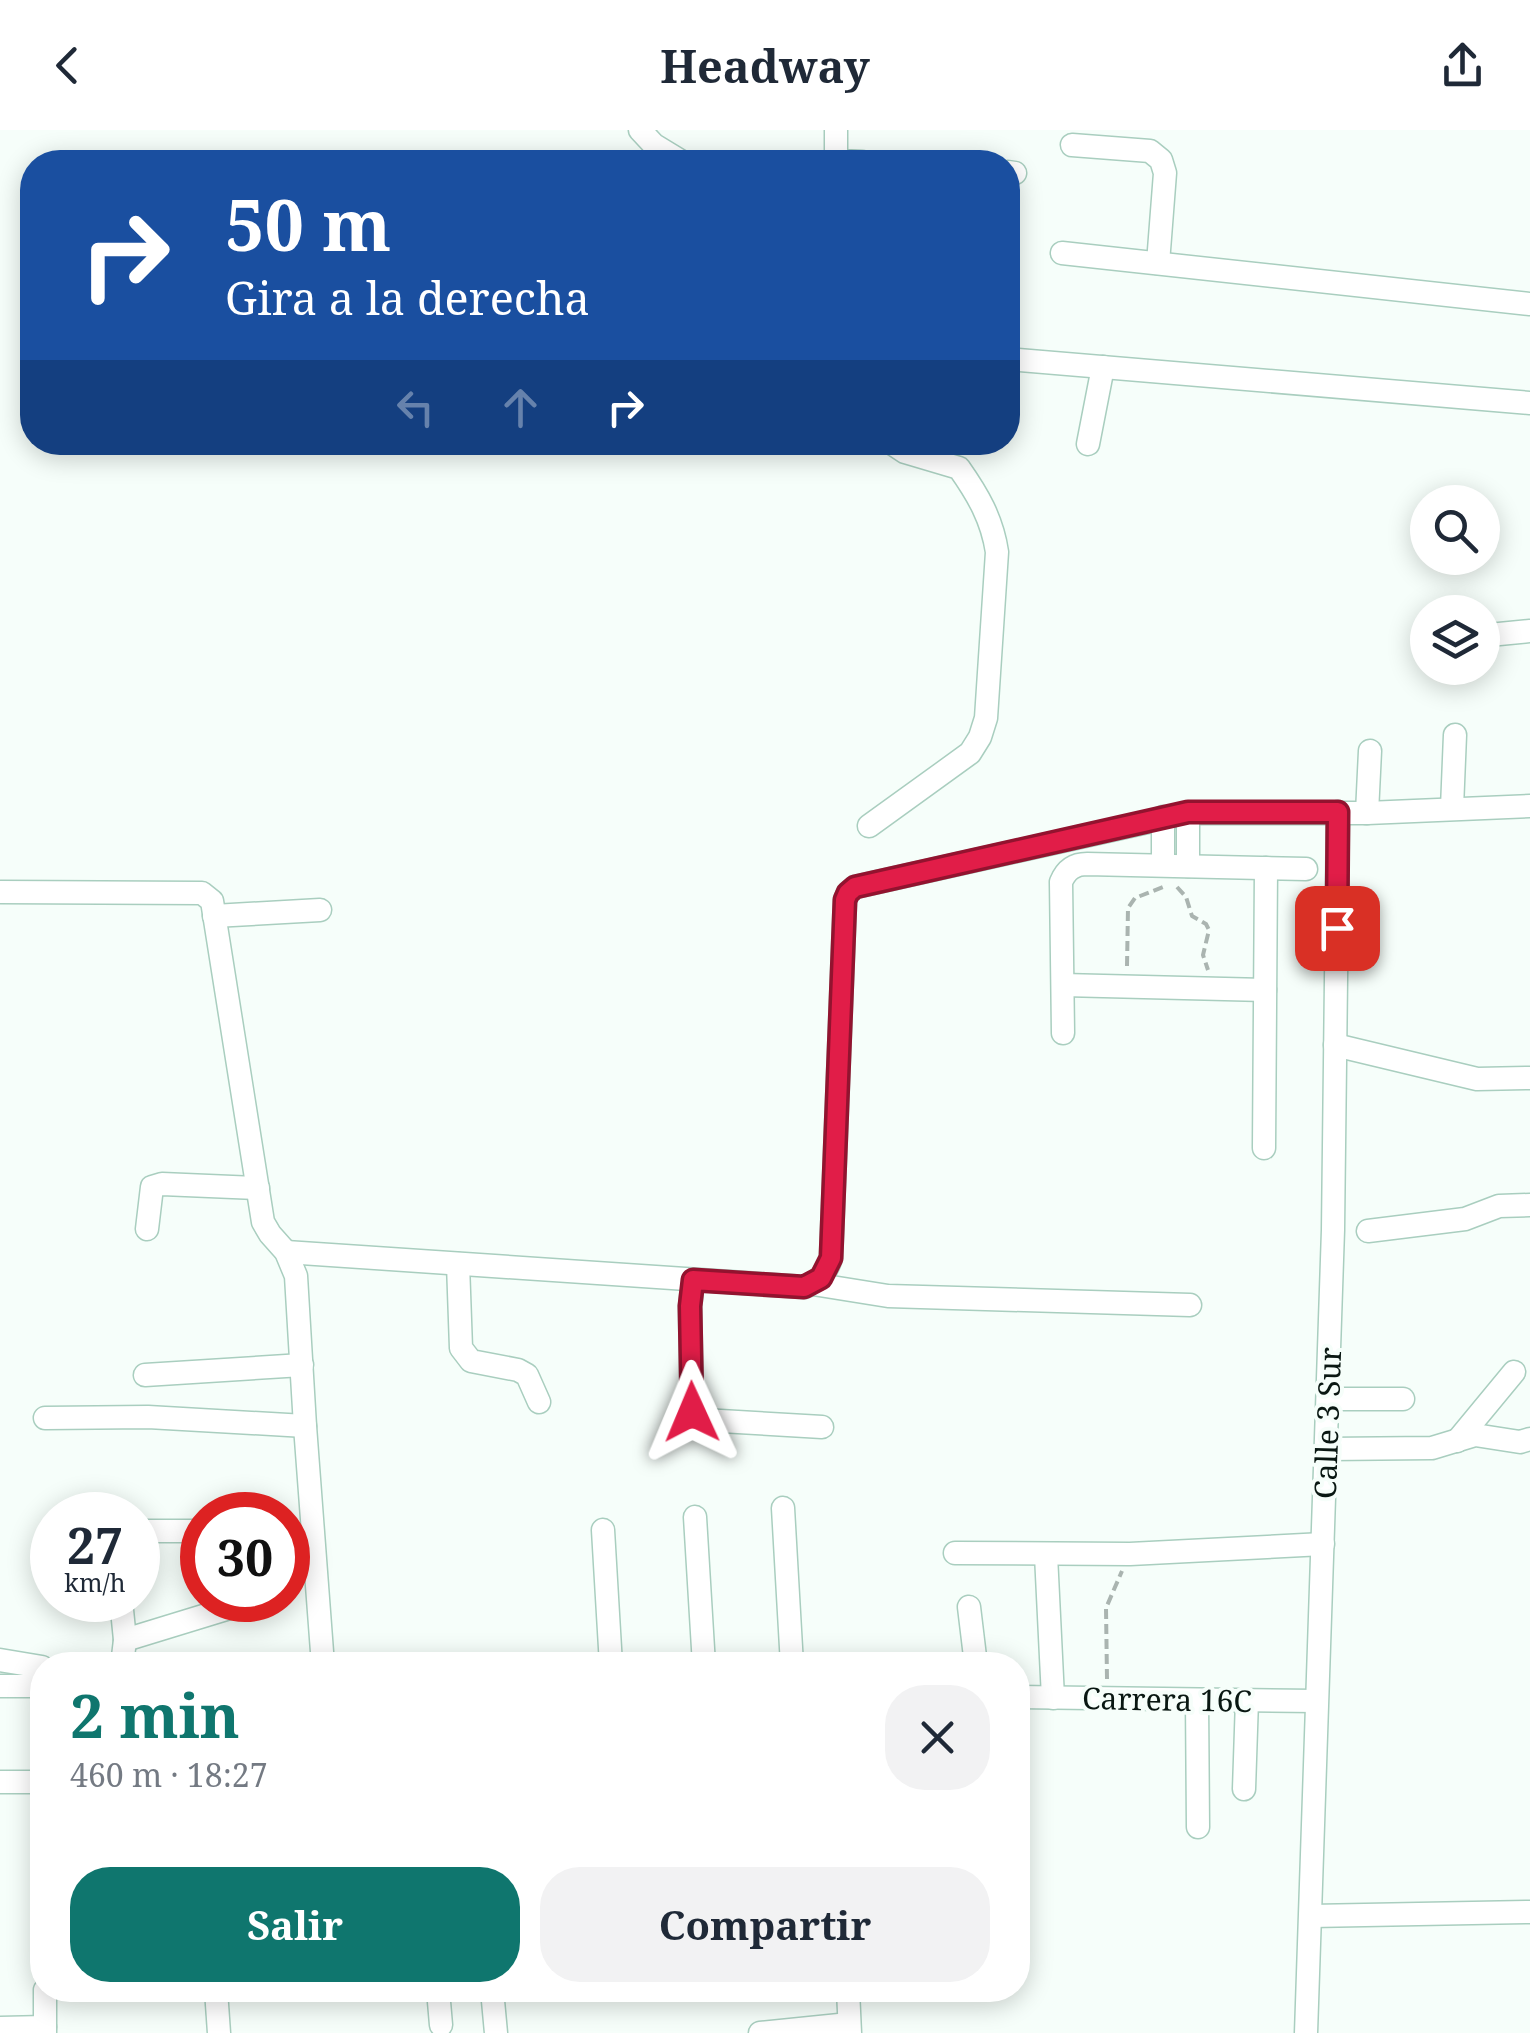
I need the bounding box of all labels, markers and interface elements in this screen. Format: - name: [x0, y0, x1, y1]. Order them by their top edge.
- text: Headway: [660, 35, 870, 96]
- icon: back: [40, 38, 95, 93]
- icon: share: [1435, 38, 1490, 93]
- text: 50 m: [225, 176, 391, 272]
- icon: right: [60, 190, 190, 320]
- text: Gira a la derecha: [225, 267, 590, 328]
- icon: left: [388, 380, 443, 435]
- icon: ahead: [493, 380, 548, 435]
- icon: right: [598, 380, 653, 435]
- map controls: [1410, 485, 1500, 685]
- button: search: [1410, 485, 1500, 575]
- button: layers: [1410, 595, 1500, 685]
- pin: [1295, 886, 1380, 971]
- icon: arrive: [1310, 901, 1365, 956]
- street label: Calle 3 Sur: [1304, 1346, 1350, 1500]
- position arrow: [640, 1360, 744, 1464]
- speed limit sign: 30: [180, 1492, 310, 1622]
- text: 27: [67, 1511, 123, 1579]
- text: km/h: [64, 1565, 126, 1599]
- text: 2 min: [70, 1674, 240, 1756]
- street label: Carrera 16C: [1082, 1677, 1252, 1721]
- button: close: [885, 1685, 990, 1790]
- text: 460 m · 18:27: [70, 1753, 268, 1796]
- button: Salir: [70, 1867, 520, 1982]
- button: Compartir: [540, 1867, 990, 1982]

